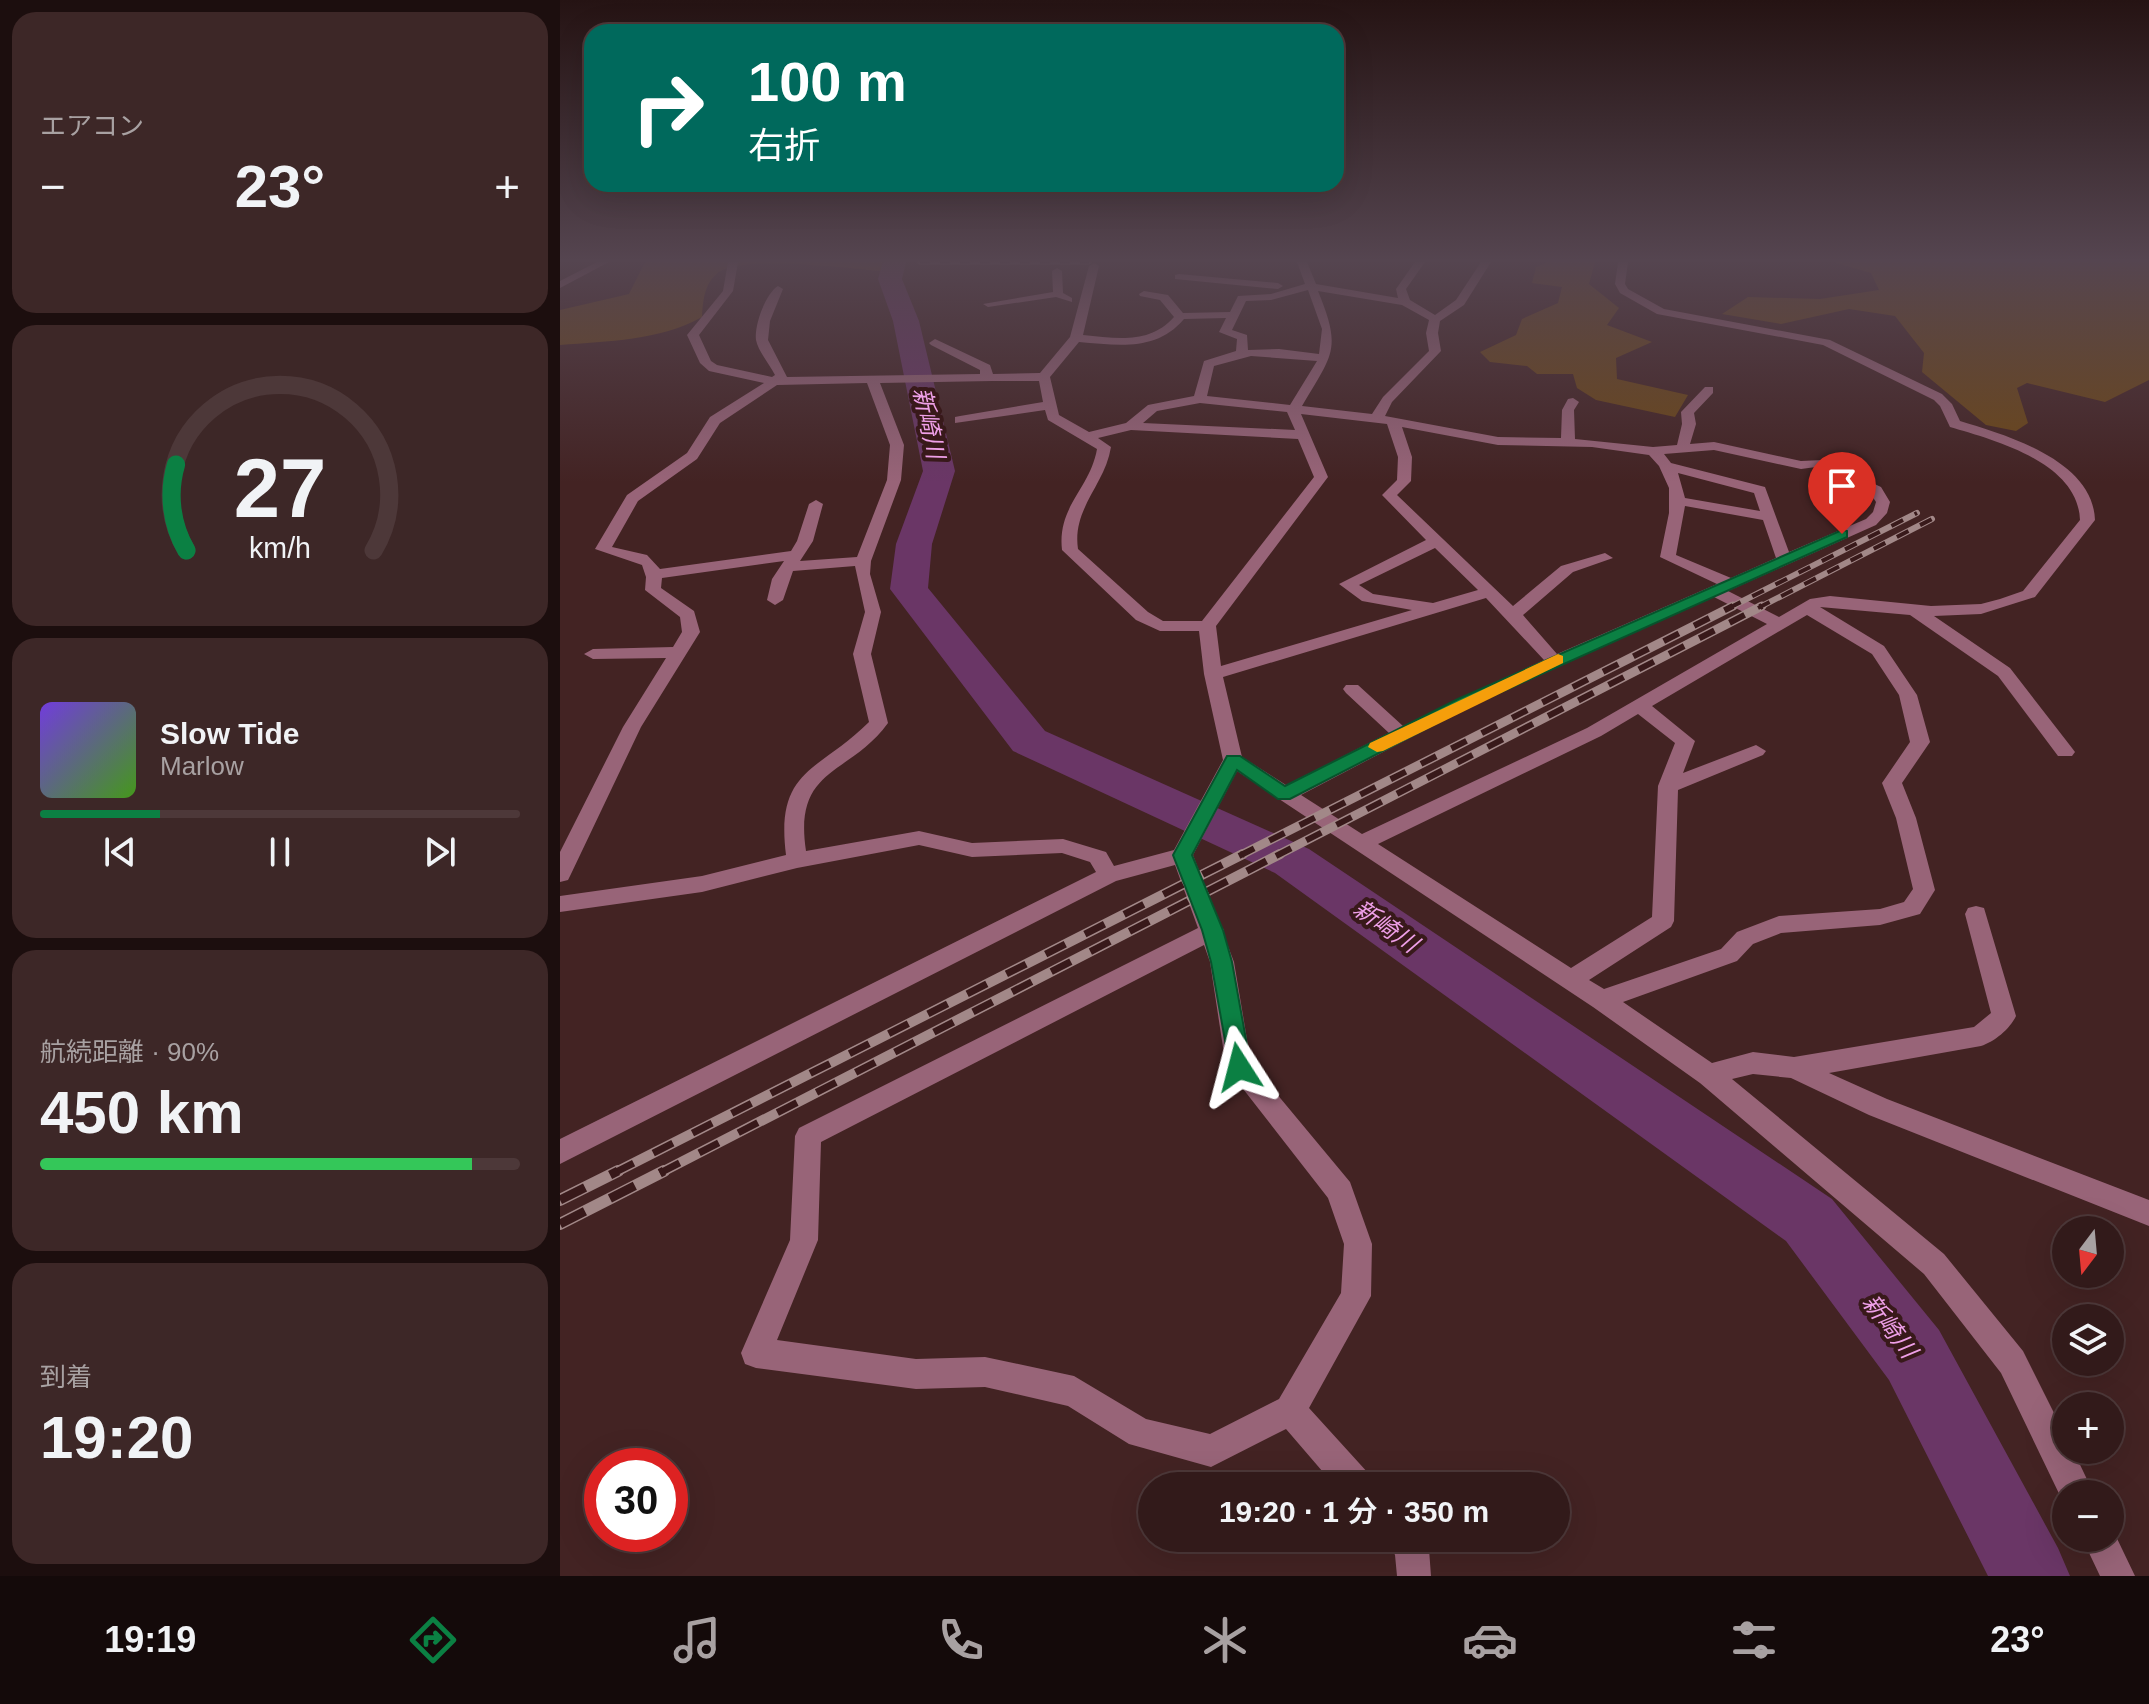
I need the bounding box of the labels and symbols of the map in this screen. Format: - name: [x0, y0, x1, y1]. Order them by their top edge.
- water label: 新崎川: [908, 385, 950, 464]
- pin: [1808, 452, 1876, 534]
- water label: 新崎川: [1349, 894, 1426, 959]
- position arrow: [1197, 1025, 1281, 1109]
- north arrow: [2052, 1216, 2124, 1288]
- water label: 新崎川: [1858, 1289, 1924, 1365]
- speed limit sign: 30: [584, 1448, 688, 1552]

